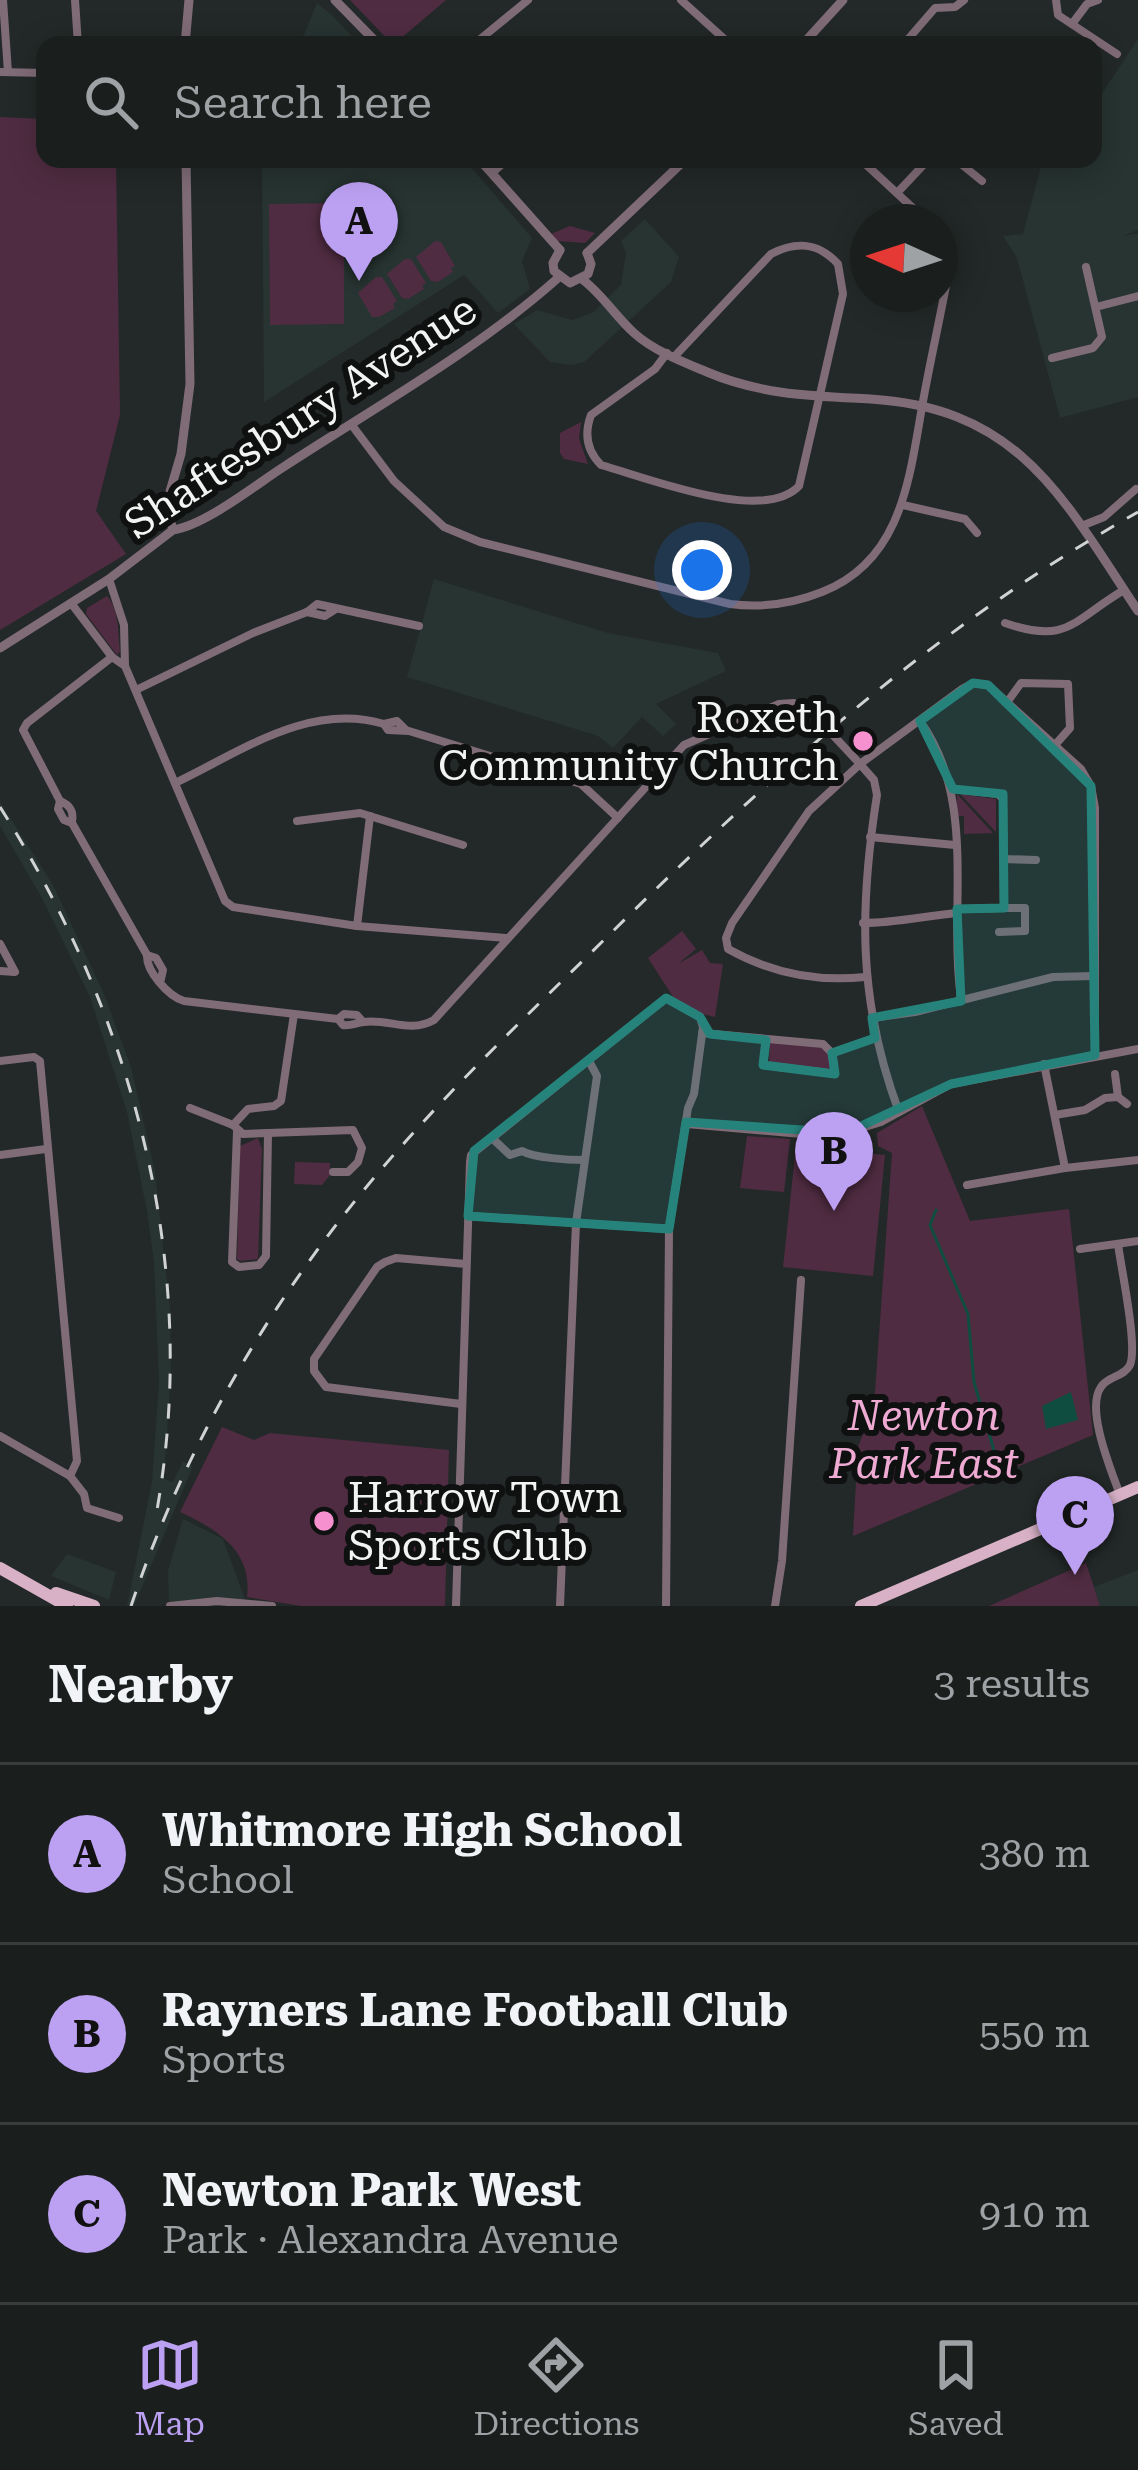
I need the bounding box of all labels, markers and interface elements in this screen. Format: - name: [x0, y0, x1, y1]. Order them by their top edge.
- search box: [36, 36, 1102, 168]
- icon: search: [78, 69, 144, 135]
- text: Search here: [174, 76, 432, 129]
- pin: A: [320, 182, 398, 281]
- north arrow: [850, 204, 958, 312]
- street label: Shaftesbury Avenue: [115, 284, 485, 548]
- your location: [672, 540, 732, 600]
- place label: Roxeth Community Church: [438, 693, 839, 790]
- marker: Roxeth Community Church: [850, 728, 876, 754]
- pin: B: [795, 1112, 873, 1211]
- park label: Newton Park East: [828, 1391, 1019, 1488]
- place label: Harrow Town Sports Club: [348, 1473, 622, 1570]
- pin: C: [1036, 1476, 1114, 1575]
- marker: Harrow Town Sports Club: [311, 1508, 337, 1534]
- text: Nearby: [48, 1655, 233, 1714]
- text: 3 results: [933, 1661, 1090, 1707]
- text: Whitmore High School: [162, 1804, 682, 1857]
- text: A: [73, 1831, 101, 1877]
- text: 380 m: [979, 1831, 1090, 1877]
- text: School: [162, 1857, 294, 1903]
- text: Rayners Lane Football Club: [162, 1984, 788, 2037]
- text: B: [73, 2011, 101, 2057]
- text: 550 m: [979, 2011, 1090, 2057]
- text: Sports: [162, 2037, 285, 2083]
- text: Newton Park West: [162, 2164, 581, 2217]
- text: C: [73, 2191, 101, 2237]
- text: 910 m: [979, 2191, 1090, 2237]
- text: Park · Alexandra Avenue: [162, 2217, 619, 2263]
- tab: Map: [134, 2332, 205, 2443]
- tab: Directions: [473, 2332, 639, 2443]
- tab: Saved: [908, 2332, 1004, 2443]

